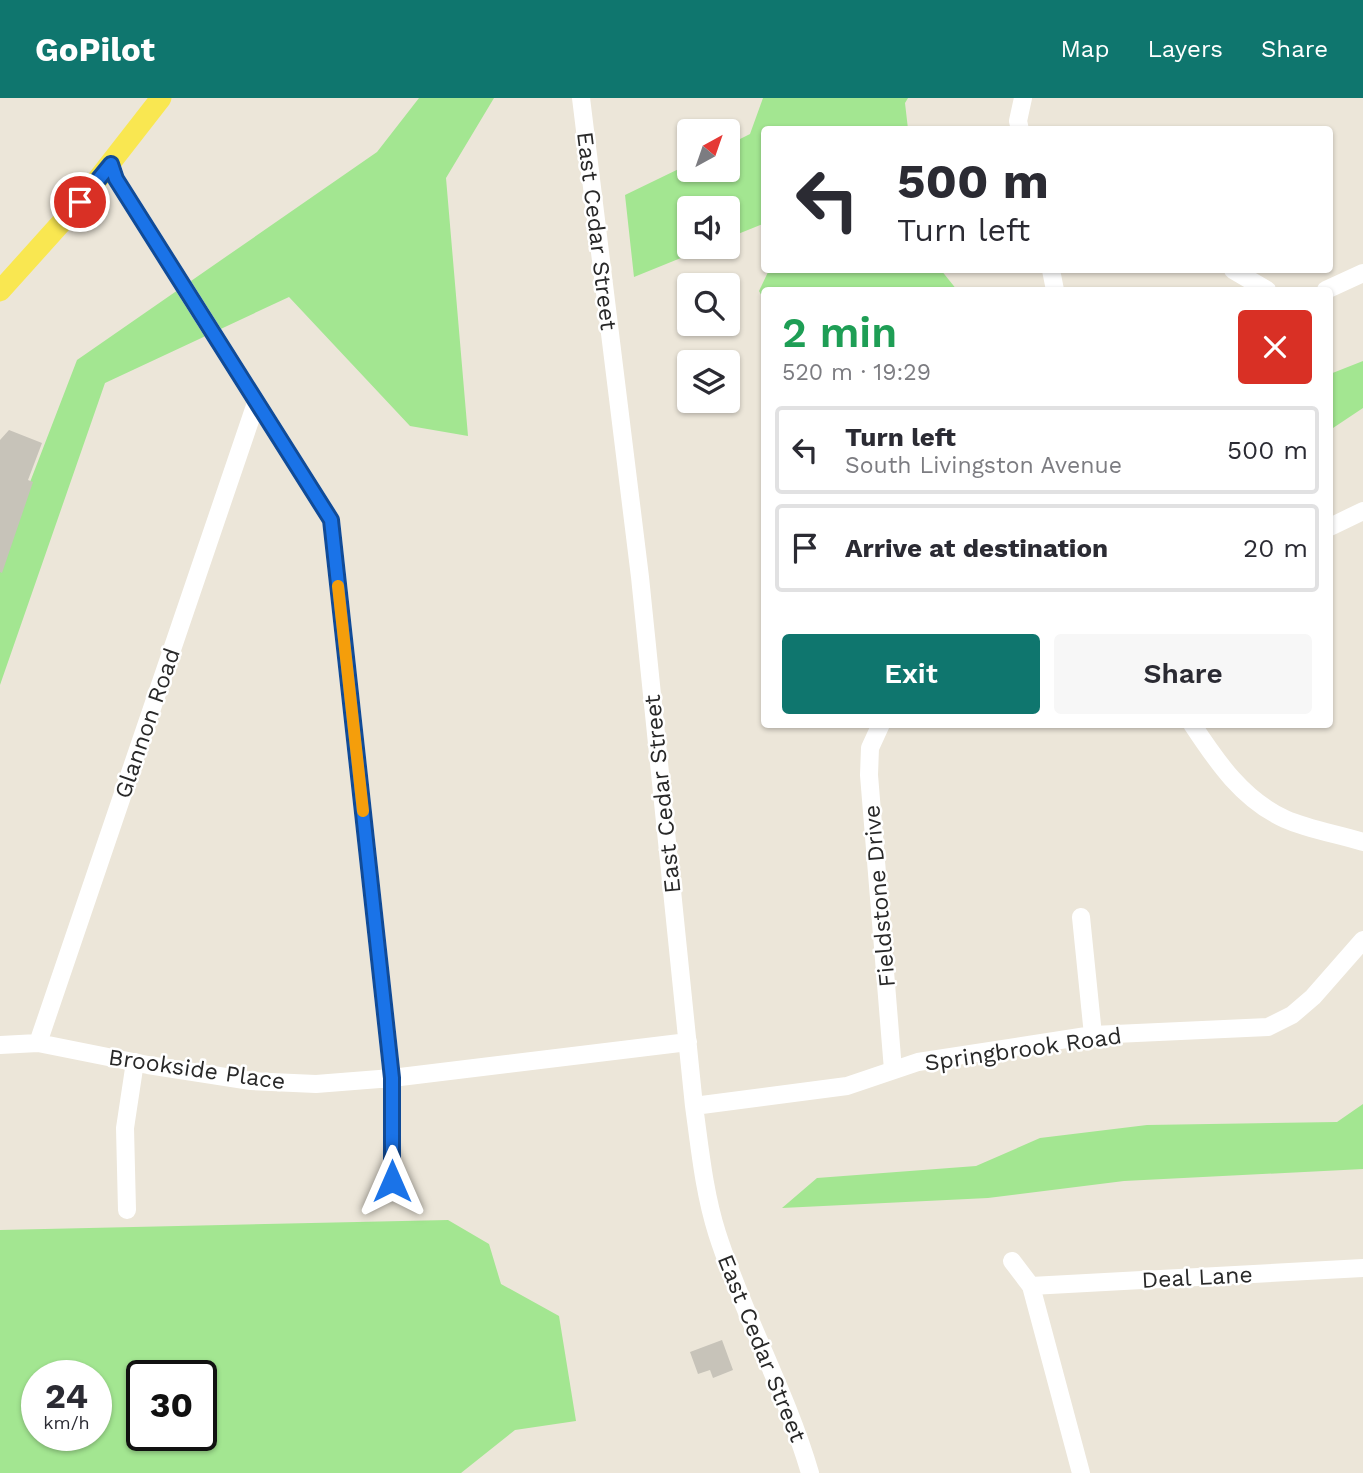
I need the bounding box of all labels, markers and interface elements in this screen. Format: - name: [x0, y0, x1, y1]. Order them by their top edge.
- text: GoPilot: [35, 30, 155, 69]
- text: Map: [1061, 35, 1109, 63]
- text: Layers: [1147, 35, 1223, 63]
- text: Share: [1261, 35, 1328, 63]
- north arrow: [677, 119, 740, 182]
- map controls: [677, 119, 740, 413]
- street label: East Cedar Street: [571, 130, 622, 332]
- text: 500 m: [897, 152, 1049, 210]
- icon: left: [782, 154, 873, 245]
- pin: [50, 172, 110, 232]
- icon: arrive: [61, 183, 99, 221]
- button: sound: [677, 196, 740, 259]
- text: Turn left: [897, 211, 1030, 249]
- button: search: [677, 273, 740, 336]
- text: 2 min: [782, 308, 897, 357]
- button: close: [1238, 310, 1312, 384]
- button: layers: [677, 350, 740, 413]
- text: 520 m · 19:29: [782, 359, 931, 386]
- text: Turn left: [845, 422, 956, 452]
- icon: left: [786, 431, 824, 469]
- text: 500 m: [1227, 435, 1308, 465]
- text: South Livingston Avenue: [845, 452, 1122, 479]
- icon: arrive: [786, 529, 824, 567]
- text: Arrive at destination: [845, 533, 1108, 563]
- text: 20 m: [1243, 533, 1308, 563]
- button: Exit: [782, 634, 1040, 714]
- button: Share: [1054, 634, 1312, 714]
- street label: Glannon Road: [109, 644, 186, 802]
- street label: East Cedar Street: [639, 693, 686, 895]
- street label: Fieldstone Drive: [858, 804, 901, 988]
- street label: Springbrook Road: [923, 1022, 1123, 1077]
- street label: Brookside Place: [107, 1044, 287, 1095]
- position arrow: [355, 1144, 429, 1218]
- street label: East Cedar Street: [712, 1251, 812, 1446]
- street label: Deal Lane: [1141, 1261, 1253, 1294]
- speed limit sign: 30: [126, 1360, 217, 1451]
- text: 24: [45, 1375, 88, 1417]
- text: km/h: [43, 1412, 90, 1433]

